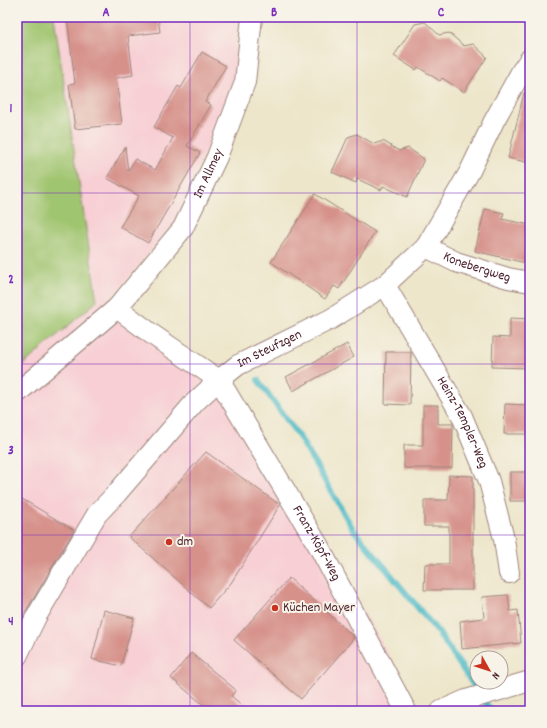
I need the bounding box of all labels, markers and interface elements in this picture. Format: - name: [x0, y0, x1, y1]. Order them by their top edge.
- text: A: [102, 4, 110, 23]
- text: B: [271, 4, 277, 23]
- text: C: [438, 4, 445, 23]
- text: 1: [10, 100, 13, 119]
- street label: Im Allmey: [188, 146, 229, 202]
- street label: Konebergweg: [439, 247, 513, 288]
- text: 2: [8, 271, 14, 290]
- street label: Im Steufzgen: [234, 325, 305, 374]
- street label: Heinz-Templer-Weg: [431, 373, 493, 472]
- text: 3: [8, 442, 14, 461]
- street label: Franz-Köpf-Weg: [287, 502, 345, 585]
- place label: dm: [177, 532, 193, 552]
- marker: dm: [164, 537, 174, 547]
- place label: Küchen Mayer: [283, 598, 356, 618]
- marker: Küchen Mayer: [270, 603, 280, 613]
- text: 4: [8, 613, 14, 632]
- north arrow: [469, 650, 509, 690]
- text: N: [487, 668, 503, 683]

